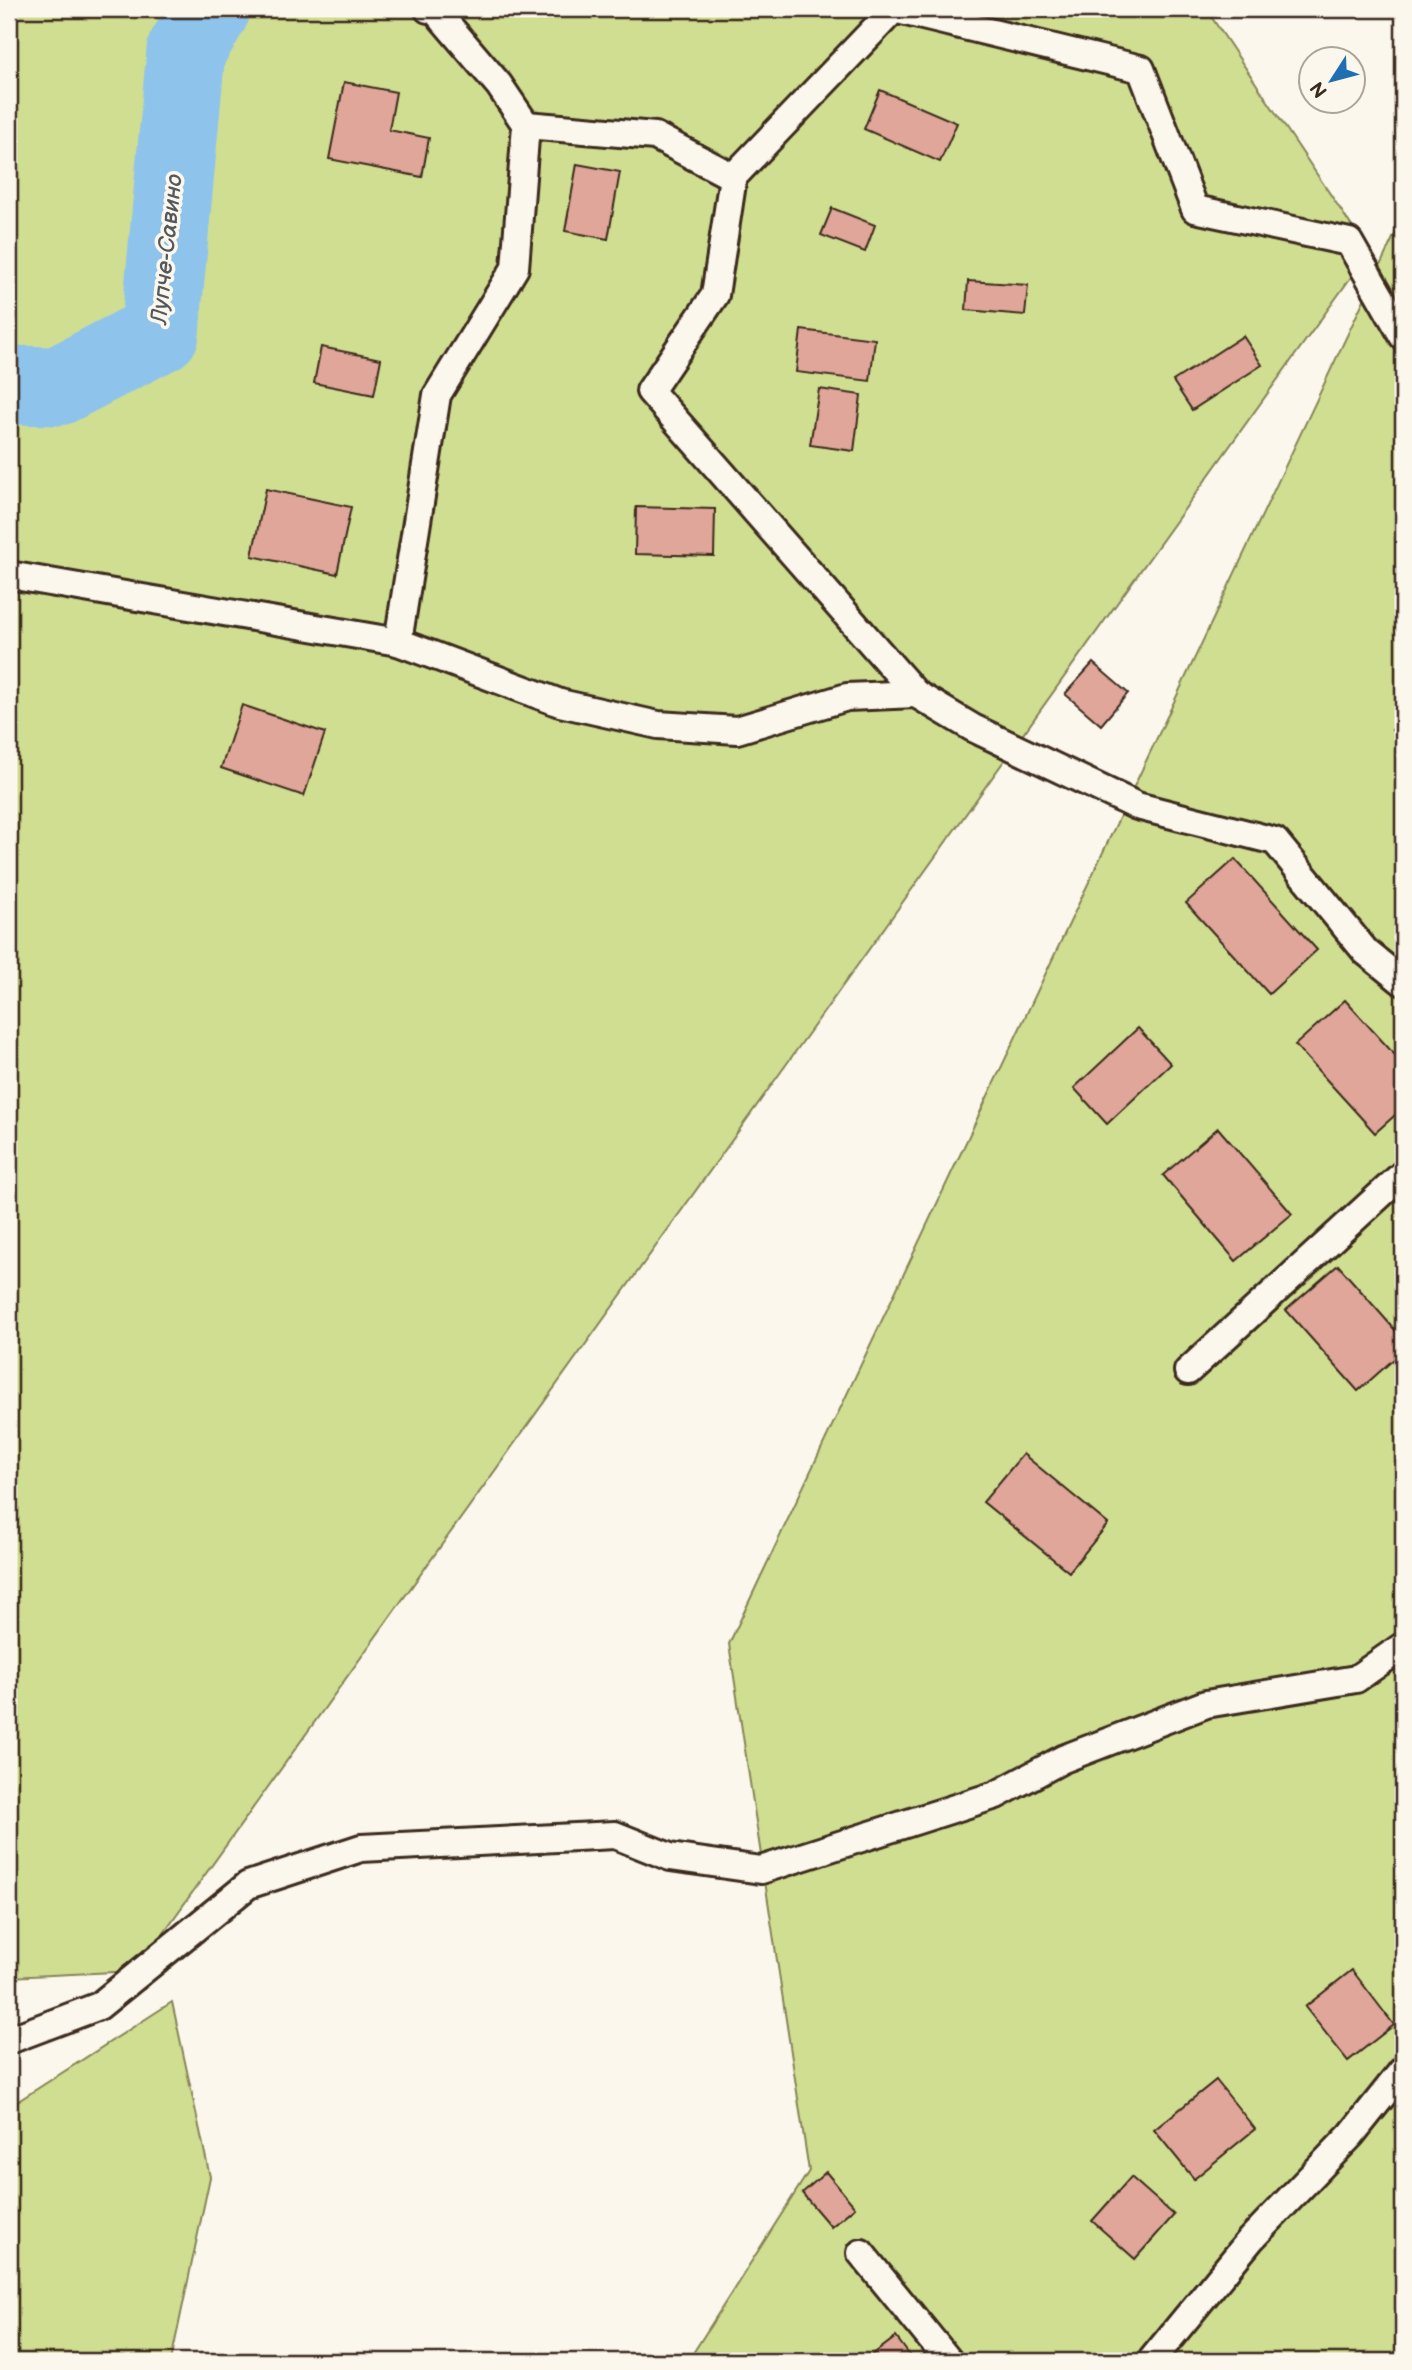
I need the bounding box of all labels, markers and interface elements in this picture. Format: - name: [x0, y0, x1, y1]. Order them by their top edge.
- north arrow: [1296, 46, 1366, 116]
- text: N: [1306, 77, 1333, 102]
- water label: Лупче-Савино: [145, 173, 189, 327]

